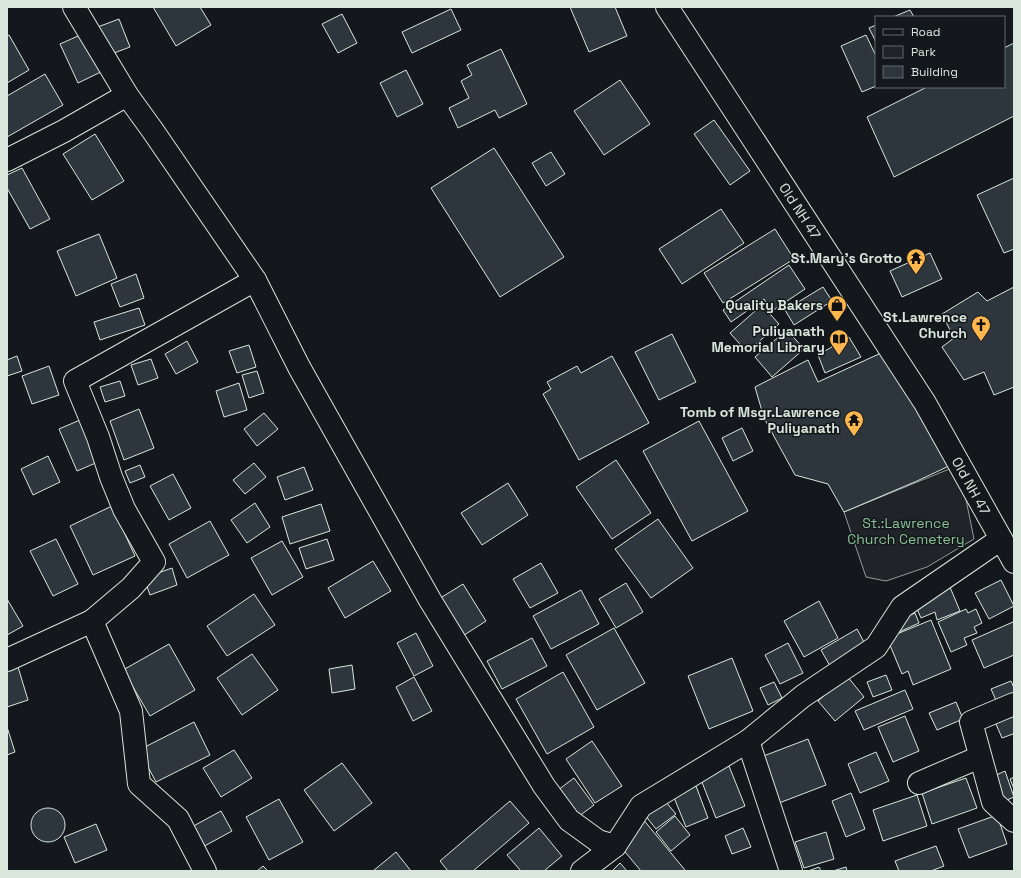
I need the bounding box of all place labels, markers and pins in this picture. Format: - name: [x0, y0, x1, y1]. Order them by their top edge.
- temple icon: St.Mary's Grotto: [905, 247, 927, 275]
- place label: St.Mary's Grotto: [791, 249, 902, 267]
- shop icon: Quality Bakers: [826, 294, 848, 322]
- place label: Quality Bakers: [725, 296, 823, 314]
- place label: St.Lawrence Church: [883, 308, 967, 342]
- church icon: St.Lawrence Church: [970, 314, 992, 342]
- place label: Puliyanath Memorial Library: [712, 322, 825, 356]
- library icon: Puliyanath Memorial Library: [828, 328, 850, 356]
- place label: Tomb of Msgr.Lawrence Puliyanath: [680, 403, 840, 437]
- temple icon: Tomb of Msgr.Lawrence Puliyanath: [843, 409, 865, 437]

